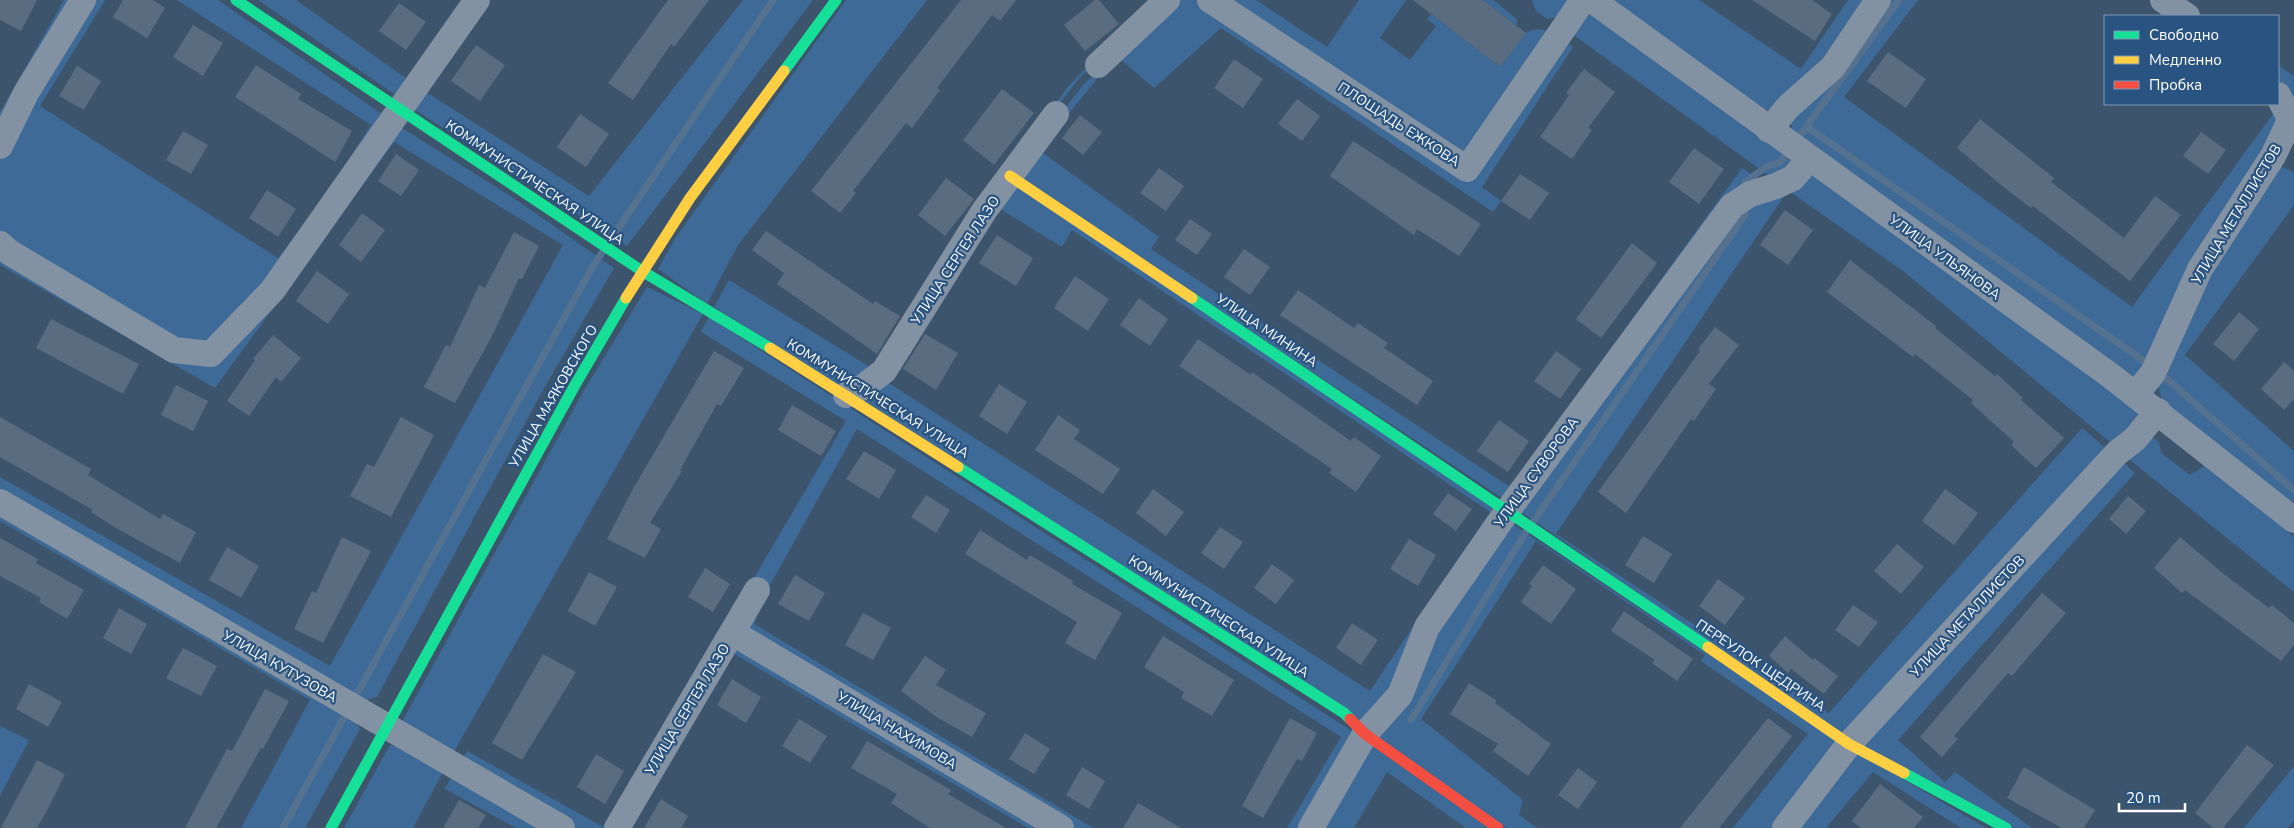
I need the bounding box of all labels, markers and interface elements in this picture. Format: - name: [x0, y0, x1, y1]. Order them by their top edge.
- legend: [2104, 15, 2279, 105]
- text: Свободно: [2149, 25, 2219, 45]
- text: Медленно: [2149, 50, 2222, 70]
- text: Пробка: [2149, 75, 2202, 95]
- street label: ПЛОЩАДЬ ЕЖКОВА: [1334, 78, 1463, 171]
- street label: КОММУНИСТИЧЕСКАЯ УЛИЦА: [442, 115, 628, 249]
- street label: УЛИЦА МЕТАЛЛИСТОВ: [2186, 141, 2286, 289]
- street label: УЛИЦА СЕРГЕЯ ЛАЗО: [906, 192, 1004, 329]
- street label: УЛИЦА УЛЬЯНОВА: [1884, 210, 2004, 304]
- street label: УЛИЦА МИНИНА: [1211, 289, 1321, 372]
- street label: УЛИЦА МАЯКОВСКОГО: [504, 321, 602, 472]
- street label: КОММУНИСТИЧЕСКАЯ УЛИЦА: [783, 334, 972, 463]
- street label: УЛИЦА СУВОРОВА: [1489, 413, 1583, 532]
- street label: КОММУНИСТИЧЕСКАЯ УЛИЦА: [1125, 551, 1313, 682]
- street label: УЛИЦА МЕТАЛЛИСТОВ: [1905, 551, 2029, 682]
- street label: ПЕРЕУЛОК ЩЕДРИНА: [1692, 615, 1829, 716]
- street label: УЛИЦА КУТУЗОВА: [218, 625, 340, 707]
- street label: УЛИЦА СЕРГЕЯ ЛАЗО: [640, 640, 734, 779]
- street label: УЛИЦА НАХИМОВА: [832, 686, 960, 774]
- scale bar: [2119, 780, 2185, 812]
- text: 20 m: [2126, 788, 2161, 808]

